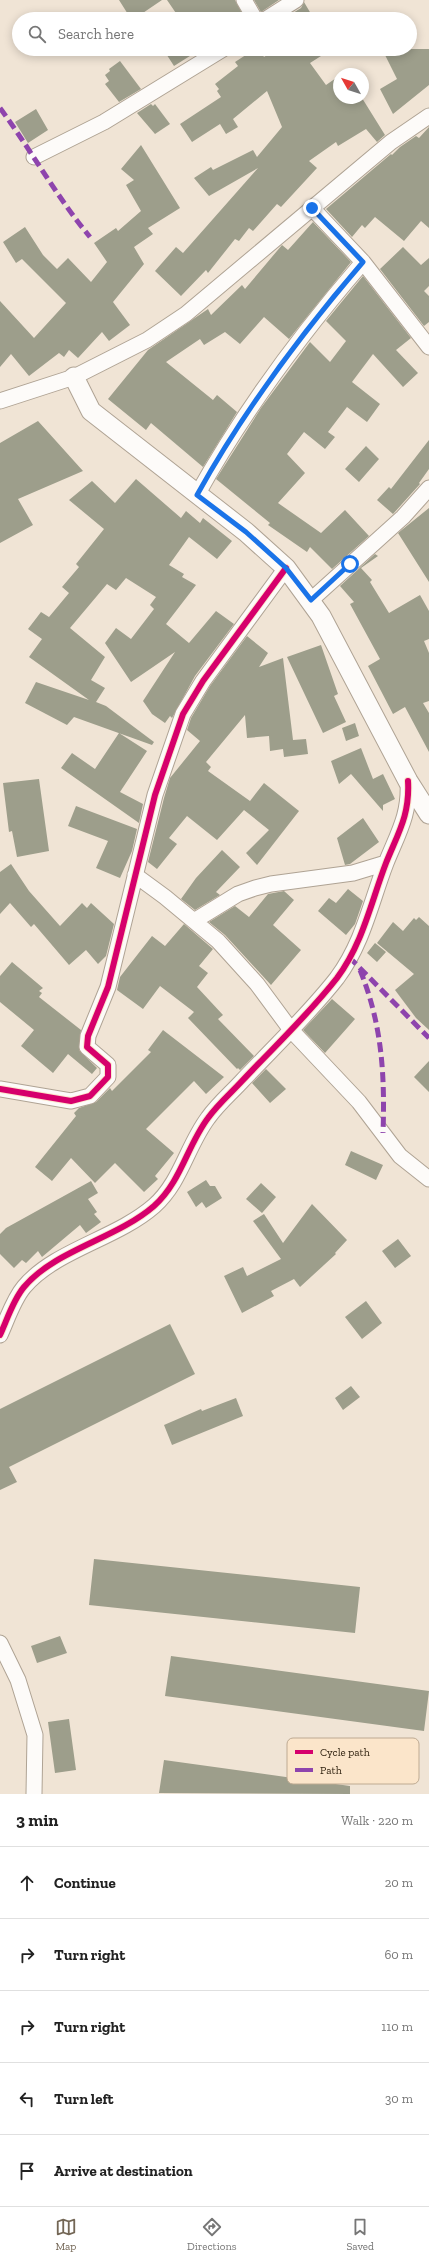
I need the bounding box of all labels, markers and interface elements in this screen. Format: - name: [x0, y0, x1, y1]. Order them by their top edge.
- search box: [12, 12, 417, 56]
- icon: search: [26, 23, 48, 45]
- text: Search here: [58, 25, 134, 43]
- north arrow: [333, 68, 369, 104]
- route end: [303, 199, 321, 217]
- route start: [341, 555, 359, 573]
- legend: [287, 1738, 419, 1784]
- text: Cycle path: [320, 1746, 371, 1759]
- text: Path: [320, 1764, 343, 1777]
- text: 3 min: [16, 1810, 58, 1830]
- text: Walk · 220 m: [341, 1813, 413, 1828]
- icon: ahead: [16, 1872, 38, 1894]
- text: Continue: [54, 1874, 116, 1892]
- text: 20 m: [385, 1875, 413, 1890]
- icon: right: [16, 1944, 38, 1966]
- text: Turn right: [54, 1946, 125, 1964]
- text: 60 m: [384, 1947, 413, 1962]
- icon: right: [16, 2016, 38, 2038]
- text: Turn right: [54, 2018, 125, 2036]
- text: 110 m: [381, 2019, 413, 2034]
- icon: left: [16, 2088, 38, 2110]
- text: Turn left: [54, 2090, 114, 2108]
- text: 30 m: [385, 2091, 413, 2106]
- icon: arrive: [16, 2160, 38, 2182]
- text: Arrive at destination: [54, 2162, 193, 2180]
- tab: Map: [55, 2216, 77, 2253]
- tab: Directions: [187, 2216, 237, 2253]
- tab: Saved: [346, 2216, 374, 2253]

